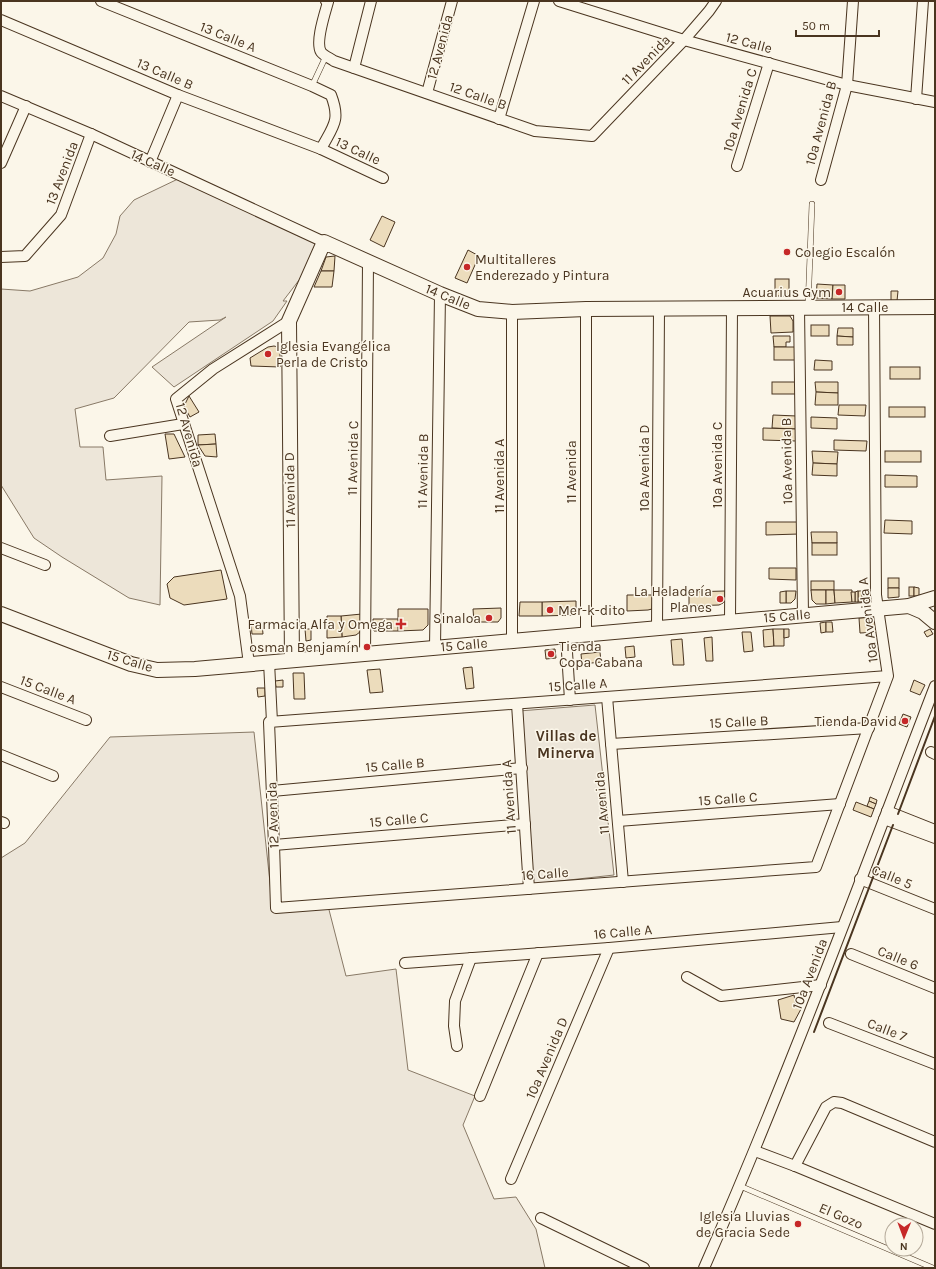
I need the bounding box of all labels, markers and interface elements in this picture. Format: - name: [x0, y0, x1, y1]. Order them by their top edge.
- scale bar: [796, 12, 879, 38]
- street label: 12 Avenida: [423, 13, 457, 81]
- street label: 13 Calle A: [198, 18, 258, 56]
- text: 50 m: [802, 19, 830, 33]
- street label: 12 Calle: [724, 29, 774, 57]
- street label: 11 Avenida: [618, 31, 674, 89]
- street label: 13 Calle B: [134, 55, 196, 93]
- street label: 10a Avenida C: [719, 66, 761, 154]
- street label: 12 Calle B: [447, 78, 509, 114]
- street label: 10a Avenida B: [802, 79, 840, 167]
- street label: 13 Calle: [333, 133, 383, 169]
- street label: 13 Avenida: [42, 139, 82, 207]
- street label: 14 Calle: [128, 146, 178, 180]
- place label: Colegio Escalón: [795, 244, 896, 261]
- marker: Colegio Escalón: [782, 247, 792, 257]
- place label: Multitalleres Enderezado y Pintura: [475, 251, 609, 284]
- marker: Multitalleres Enderezado y Pintura: [462, 262, 472, 272]
- street label: 14 Calle: [423, 280, 473, 314]
- place label: Acuarius Gym: [743, 284, 831, 301]
- marker: Acuarius Gym: [834, 287, 844, 297]
- street label: 14 Calle: [841, 299, 889, 316]
- place label: Iglesia Evangélica Perla de Cristo: [276, 338, 391, 371]
- marker: Iglesia Evangélica Perla de Cristo: [263, 349, 273, 359]
- street label: 12 Avenida: [172, 401, 206, 469]
- street label: 10a Avenida B: [778, 418, 796, 504]
- street label: 11 Avenida C: [344, 420, 362, 496]
- street label: 10a Avenida C: [709, 422, 726, 508]
- street label: 10a Avenida D: [636, 424, 653, 512]
- street label: 11 Avenida B: [414, 433, 432, 509]
- street label: 11 Avenida A: [491, 439, 508, 513]
- street label: 11 Avenida: [563, 440, 580, 504]
- street label: 11 Avenida D: [281, 452, 299, 528]
- street label: 10a Avenida A: [854, 576, 882, 664]
- place label: La Heladería Planes: [634, 583, 712, 616]
- marker: La Heladería Planes: [715, 594, 725, 604]
- place label: Mer-k-dito: [558, 602, 625, 619]
- marker: Mer-k-dito: [545, 605, 555, 615]
- street label: 15 Calle: [763, 605, 811, 627]
- place label: Sinaloa: [433, 610, 481, 627]
- marker: Sinaloa: [484, 613, 494, 623]
- place label: Farmacia Alfa y Omega: [247, 616, 393, 633]
- marker: Farmacia Alfa y Omega: [396, 619, 406, 629]
- street label: 15 Calle: [440, 634, 488, 656]
- place label: Tienda Copa Cabana: [559, 638, 643, 671]
- place label: osman Benjamín: [249, 639, 359, 656]
- marker: osman Benjamín: [362, 642, 372, 652]
- street label: 15 Calle: [105, 646, 155, 676]
- marker: Tienda Copa Cabana: [546, 649, 556, 659]
- street label: 15 Calle A: [18, 672, 78, 708]
- street label: 15 Calle A: [548, 674, 608, 696]
- street label: 15 Calle B: [709, 712, 769, 732]
- place label: Tienda David: [814, 713, 897, 730]
- marker: Tienda David: [900, 716, 910, 726]
- district label: Villas de Minerva: [536, 727, 596, 762]
- street label: 15 Calle B: [365, 754, 425, 776]
- street label: 11 Avenida A: [498, 759, 520, 835]
- street label: 11 Avenida: [591, 771, 613, 835]
- street label: 12 Avenida: [263, 781, 283, 849]
- street label: 15 Calle C: [698, 788, 758, 810]
- street label: 15 Calle C: [369, 809, 429, 831]
- street label: Calle 5: [869, 861, 915, 893]
- street label: 16 Calle: [521, 864, 569, 884]
- street label: 16 Calle A: [593, 921, 653, 943]
- street label: 10a Avenida: [789, 936, 831, 1012]
- street label: Calle 6: [875, 942, 921, 974]
- street label: 10a Avenida D: [522, 1015, 572, 1101]
- street label: Calle 7: [865, 1015, 910, 1045]
- street label: El Gozo: [816, 1199, 866, 1233]
- place label: Iglesia Lluvias de Gracia Sede: [696, 1208, 790, 1241]
- north arrow: [884, 1217, 924, 1257]
- marker: Iglesia Lluvias de Gracia Sede: [793, 1219, 803, 1229]
- text: N: [900, 1240, 908, 1253]

